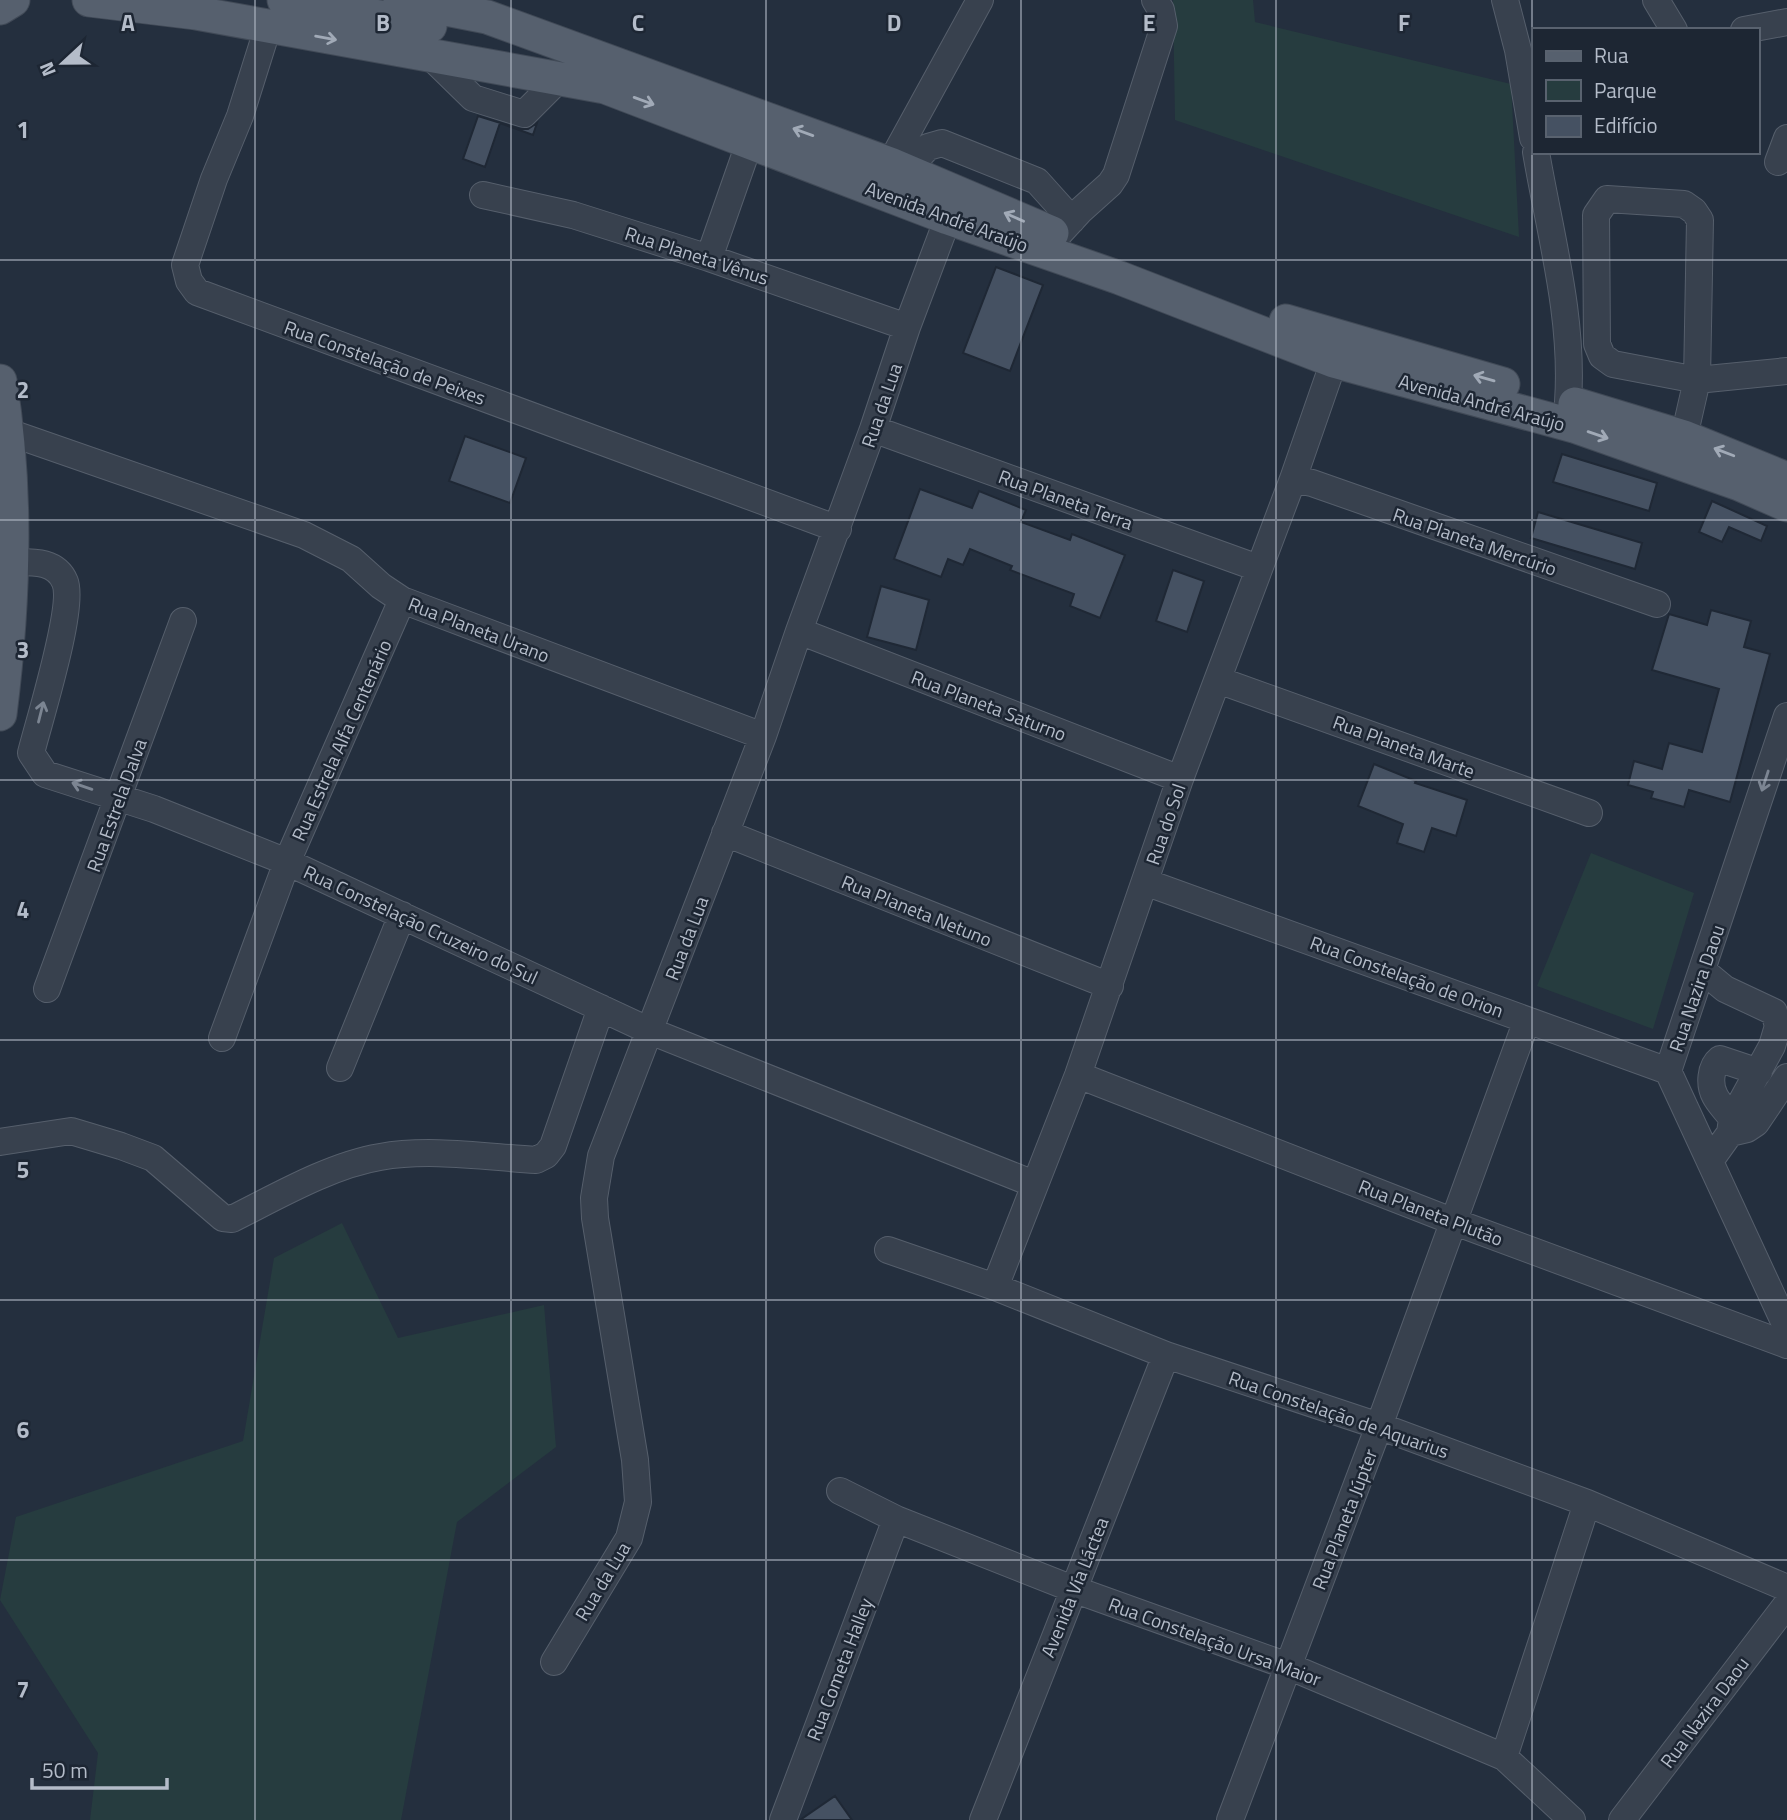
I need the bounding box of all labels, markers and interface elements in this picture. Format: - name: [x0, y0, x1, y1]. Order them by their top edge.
- text: A: [121, 5, 135, 40]
- text: B: [376, 5, 390, 40]
- text: C: [632, 5, 644, 40]
- text: D: [887, 5, 901, 40]
- text: E: [1143, 5, 1155, 40]
- text: F: [1398, 5, 1410, 40]
- north arrow: [28, 28, 98, 98]
- legend: [1532, 28, 1759, 154]
- one-way arrow: [314, 32, 337, 45]
- text: Rua: [1594, 39, 1629, 71]
- text: N: [31, 58, 63, 81]
- text: Parque: [1594, 74, 1657, 106]
- one-way arrow: [633, 96, 655, 109]
- text: Edifício: [1594, 109, 1658, 141]
- text: 1: [17, 112, 29, 147]
- one-way arrow: [793, 125, 815, 137]
- street label: Avenida André Araújo: [862, 173, 1032, 259]
- one-way arrow: [1004, 210, 1025, 223]
- street label: Rua Planeta Vênus: [621, 218, 773, 292]
- street label: Rua Constelação de Peixes: [280, 312, 490, 412]
- street label: Rua da Lua: [853, 358, 909, 451]
- street label: Avenida André Araújo: [1396, 366, 1568, 438]
- one-way arrow: [1473, 371, 1495, 384]
- text: 2: [17, 372, 29, 407]
- one-way arrow: [1587, 430, 1609, 442]
- one-way arrow: [1714, 445, 1736, 458]
- street label: Rua Planeta Terra: [995, 461, 1138, 537]
- street label: Rua Planeta Mercúrio: [1389, 499, 1561, 583]
- street label: Rua Planeta Urano: [404, 589, 554, 669]
- text: 3: [17, 632, 29, 667]
- street label: Rua Estrela Alfa Centenário: [283, 635, 399, 845]
- street label: Rua Planeta Saturno: [907, 662, 1071, 748]
- one-way arrow: [36, 701, 49, 723]
- street label: Rua Planeta Marte: [1329, 707, 1479, 785]
- street label: Rua Estrela Dalva: [78, 734, 154, 876]
- one-way arrow: [1758, 769, 1771, 791]
- one-way arrow: [71, 779, 93, 792]
- street label: Rua do Sol: [1138, 779, 1192, 869]
- street label: Rua Constelação Cruzeiro do Sul: [299, 857, 543, 991]
- street label: Rua Planeta Netuno: [837, 867, 997, 953]
- street label: Rua da Lua: [657, 891, 715, 984]
- text: 4: [17, 892, 29, 927]
- street label: Rua Nazira Daou: [1661, 921, 1731, 1055]
- street label: Rua Constelação de Orion: [1306, 927, 1508, 1025]
- text: 5: [17, 1152, 29, 1187]
- street label: Rua Planeta Plutão: [1355, 1171, 1507, 1253]
- street label: Rua Constelação de Aquarius: [1225, 1363, 1453, 1465]
- text: 6: [17, 1412, 30, 1447]
- street label: Rua Planeta Júpter: [1304, 1444, 1384, 1594]
- street label: Avenida Vía Láctea: [1033, 1512, 1116, 1662]
- street label: Rua da Lua: [567, 1535, 637, 1626]
- street label: Rua Constelação Ursa Maior: [1105, 1589, 1326, 1693]
- street label: Rua Cometa Halley: [798, 1593, 880, 1745]
- street label: Rua Nazira Daou: [1652, 1650, 1756, 1774]
- text: 7: [17, 1672, 29, 1707]
- scale bar: [32, 1746, 166, 1790]
- text: 50 m: [42, 1754, 88, 1786]

